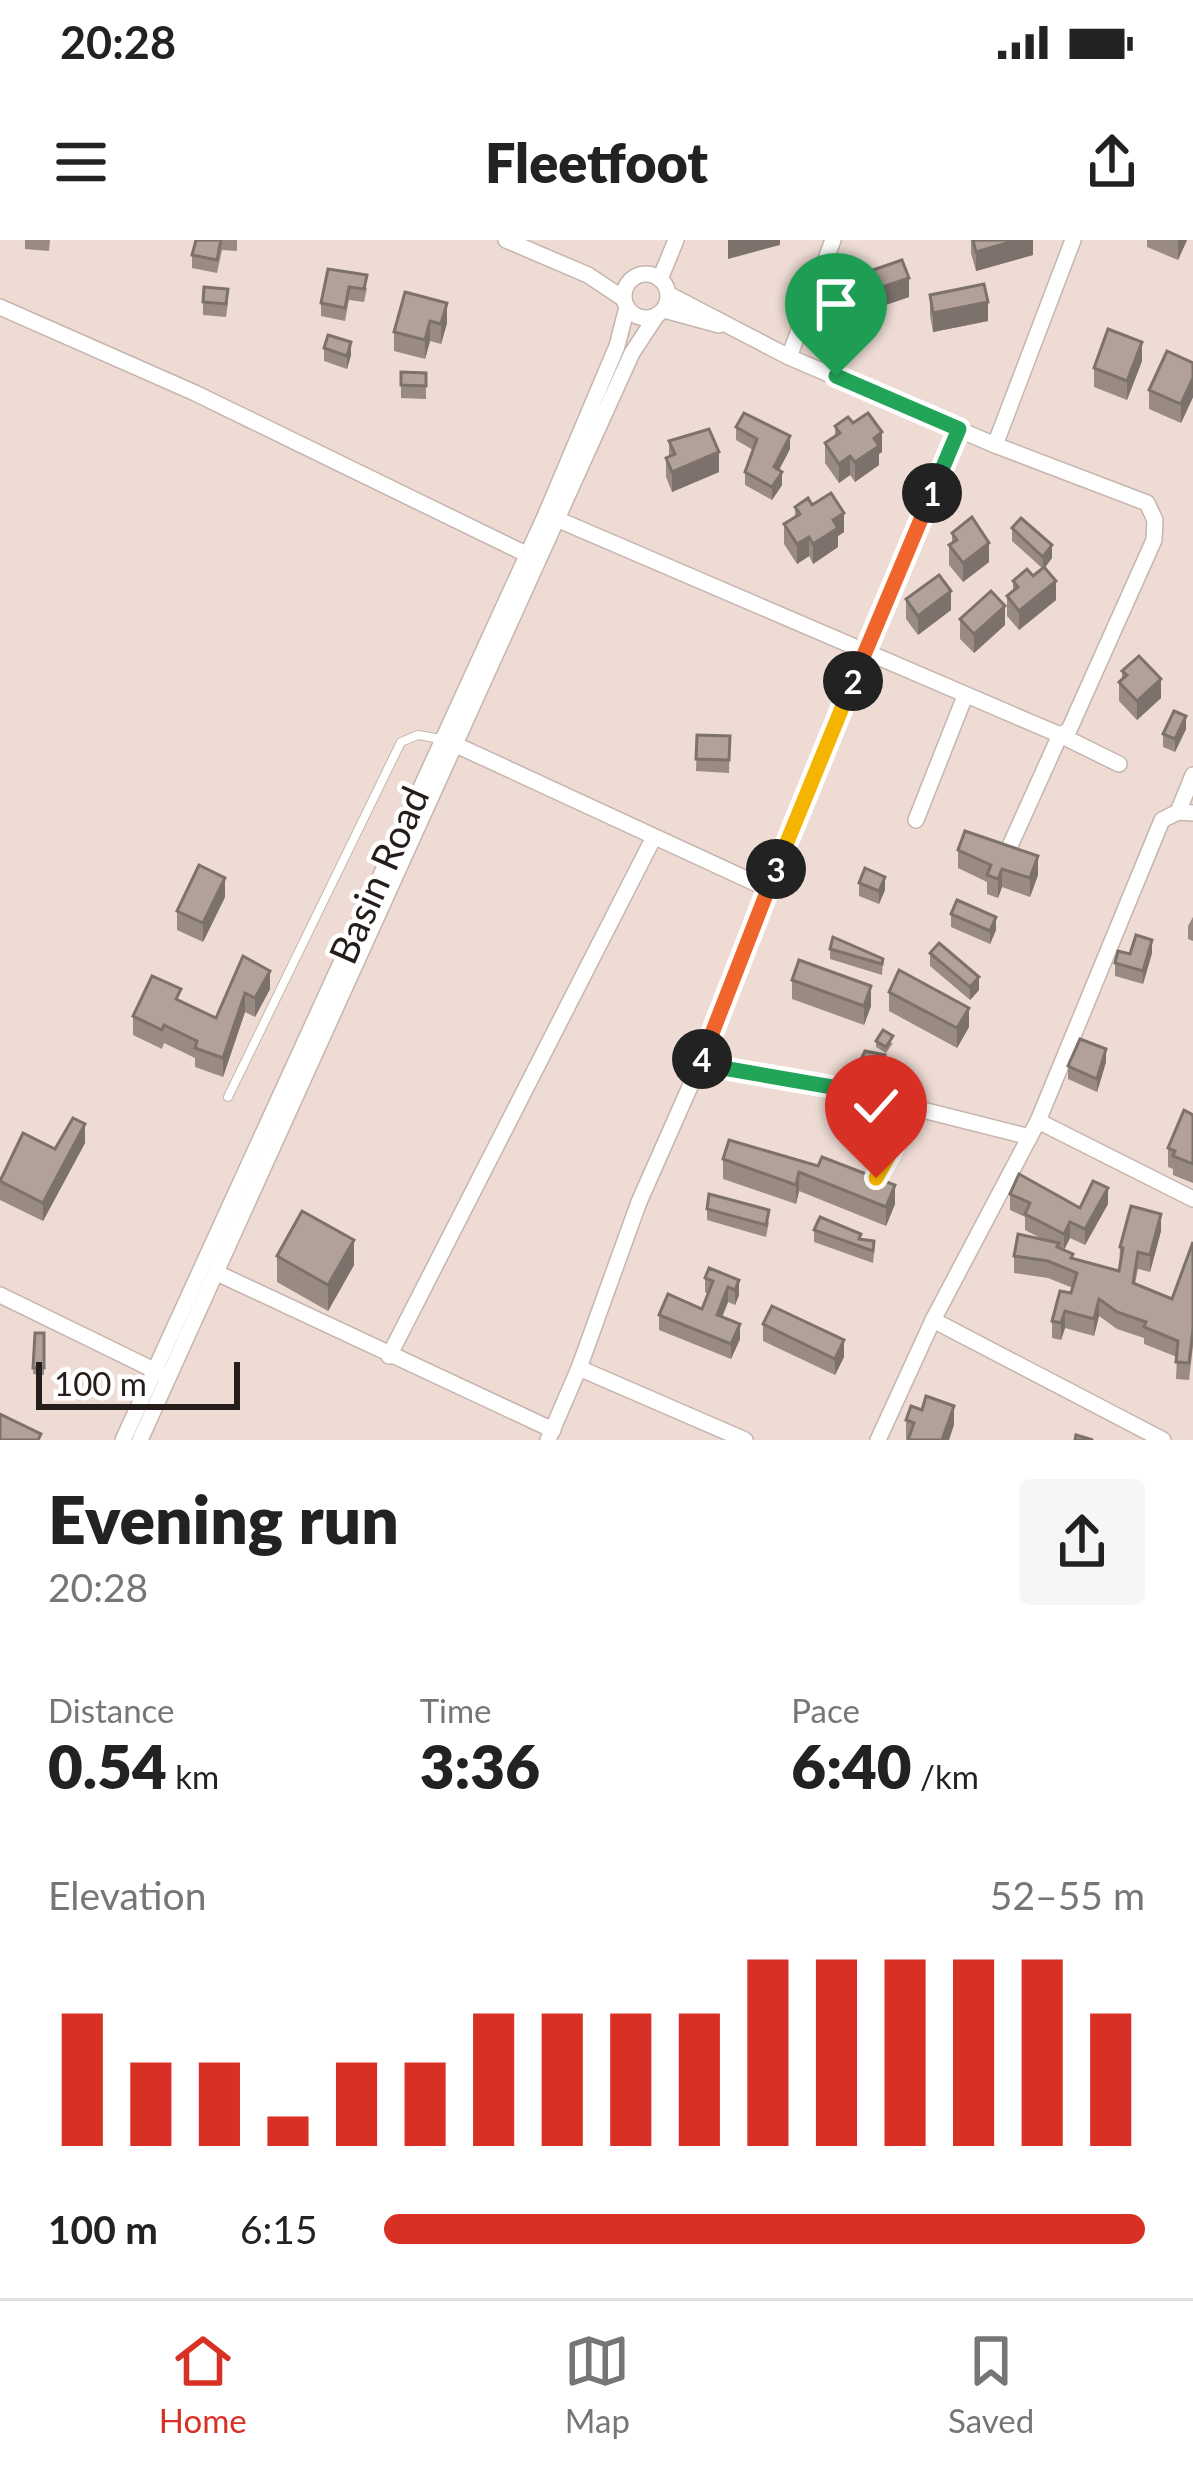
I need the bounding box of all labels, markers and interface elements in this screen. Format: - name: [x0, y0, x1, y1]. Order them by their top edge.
- text: 20:28: [60, 15, 176, 69]
- icon: menu: [48, 129, 114, 195]
- icon: share: [1079, 129, 1145, 195]
- text: Fleetfoot: [485, 130, 708, 195]
- pin: [785, 253, 887, 376]
- icon: arrive: [803, 271, 869, 337]
- pin: 1: [902, 463, 962, 523]
- text: 1: [922, 473, 942, 513]
- pin: 2: [823, 651, 883, 711]
- text: 2: [843, 661, 863, 701]
- street label: Basin Road: [319, 779, 437, 970]
- pin: 3: [746, 839, 806, 899]
- text: 3: [766, 849, 786, 889]
- pin: 4: [672, 1029, 732, 1089]
- text: 4: [692, 1039, 712, 1079]
- pin: [825, 1055, 927, 1178]
- icon: check: [843, 1073, 909, 1139]
- scale bar: [36, 1356, 240, 1409]
- text: 100 m: [54, 1363, 147, 1403]
- text: Evening run: [48, 1479, 399, 1558]
- button: share: [1019, 1479, 1145, 1605]
- text: 20:28: [48, 1564, 148, 1610]
- text: Distance: [48, 1690, 175, 1730]
- text: Time: [420, 1690, 492, 1730]
- text: Pace: [791, 1690, 860, 1730]
- text: 0.54: [48, 1730, 167, 1802]
- text: 3:36: [420, 1730, 540, 1802]
- text: 6:40: [791, 1730, 912, 1802]
- text: km: [167, 1756, 219, 1796]
- text: /km: [912, 1756, 979, 1796]
- text: Elevation: [48, 1872, 206, 1918]
- text: 52–55 m: [990, 1872, 1145, 1918]
- text: 100 m: [48, 2206, 158, 2252]
- text: 6:15: [240, 2206, 318, 2252]
- tab: Home: [159, 2328, 247, 2440]
- tab: Map: [564, 2328, 630, 2440]
- tab: Saved: [948, 2328, 1034, 2440]

